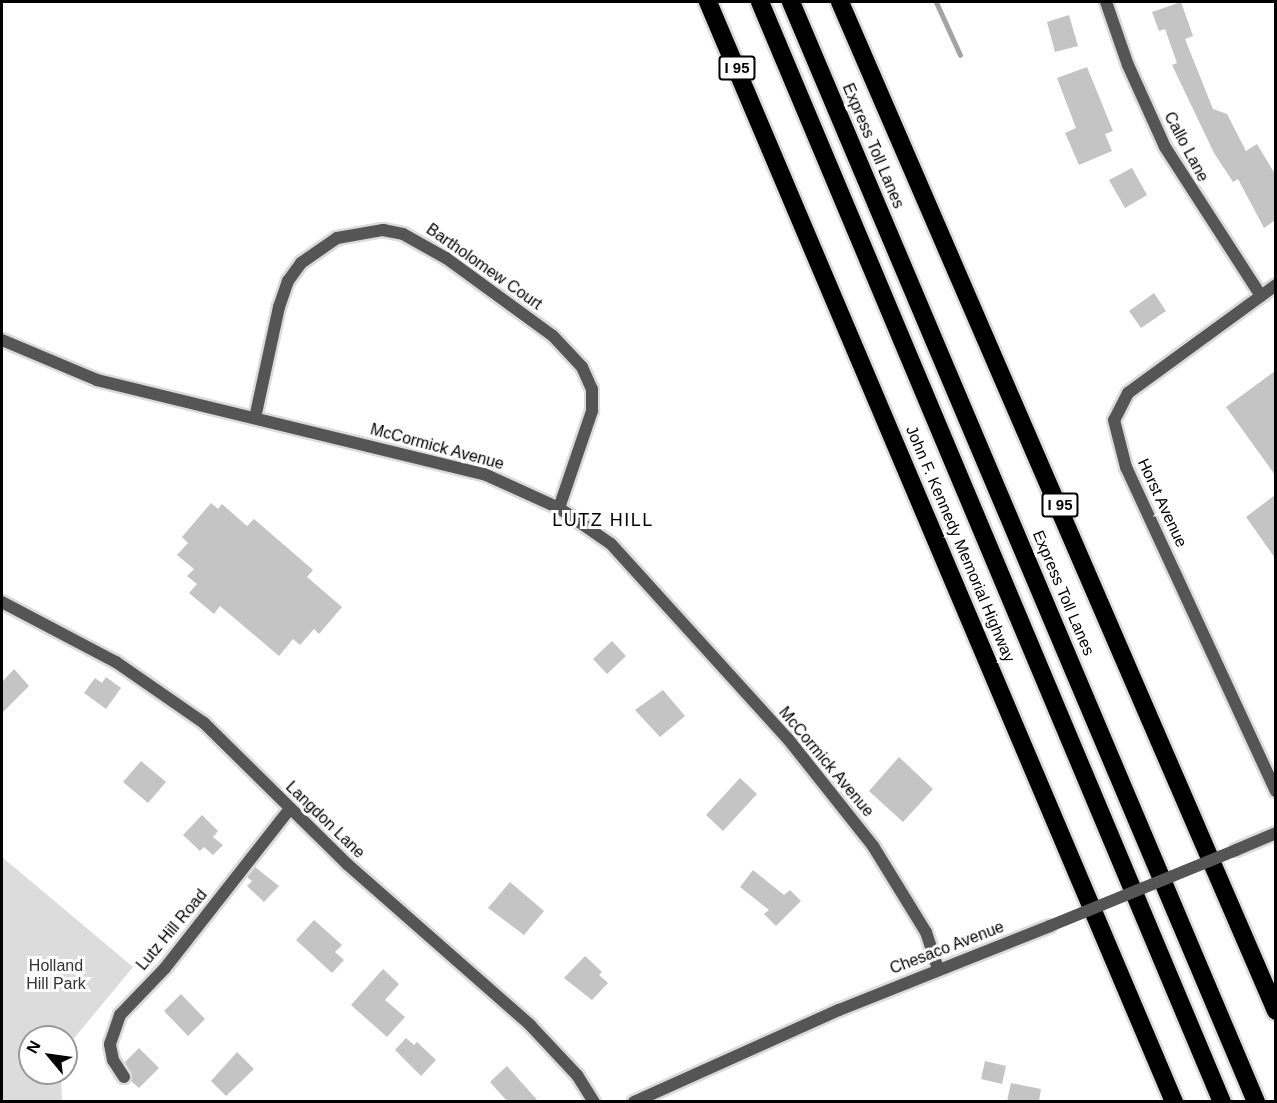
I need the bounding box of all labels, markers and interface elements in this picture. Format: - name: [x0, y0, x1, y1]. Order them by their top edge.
- road number: I 95: [718, 56, 756, 80]
- street label: Express Toll Lanes: [838, 80, 908, 212]
- street label: Callo Lane: [1160, 109, 1212, 185]
- street label: Bartholomew Court: [422, 220, 546, 314]
- street label: McCormick Avenue: [368, 420, 506, 474]
- street label: John F. Kennedy Memorial Highway: [901, 423, 1019, 665]
- street label: Horst Avenue: [1133, 455, 1191, 551]
- road number: I 95: [1040, 493, 1080, 517]
- district label: LUTZ HILL: [552, 509, 654, 531]
- street label: Express Toll Lanes: [1028, 527, 1098, 659]
- street label: McCormick Avenue: [774, 703, 878, 821]
- street label: Langdon Lane: [282, 778, 368, 862]
- street label: Lutz Hill Road: [133, 886, 211, 974]
- street label: Chesaco Avenue: [887, 917, 1007, 979]
- park label: Holland Hill Park: [26, 956, 86, 994]
- north arrow: [18, 1025, 78, 1085]
- text: N: [23, 1038, 44, 1056]

